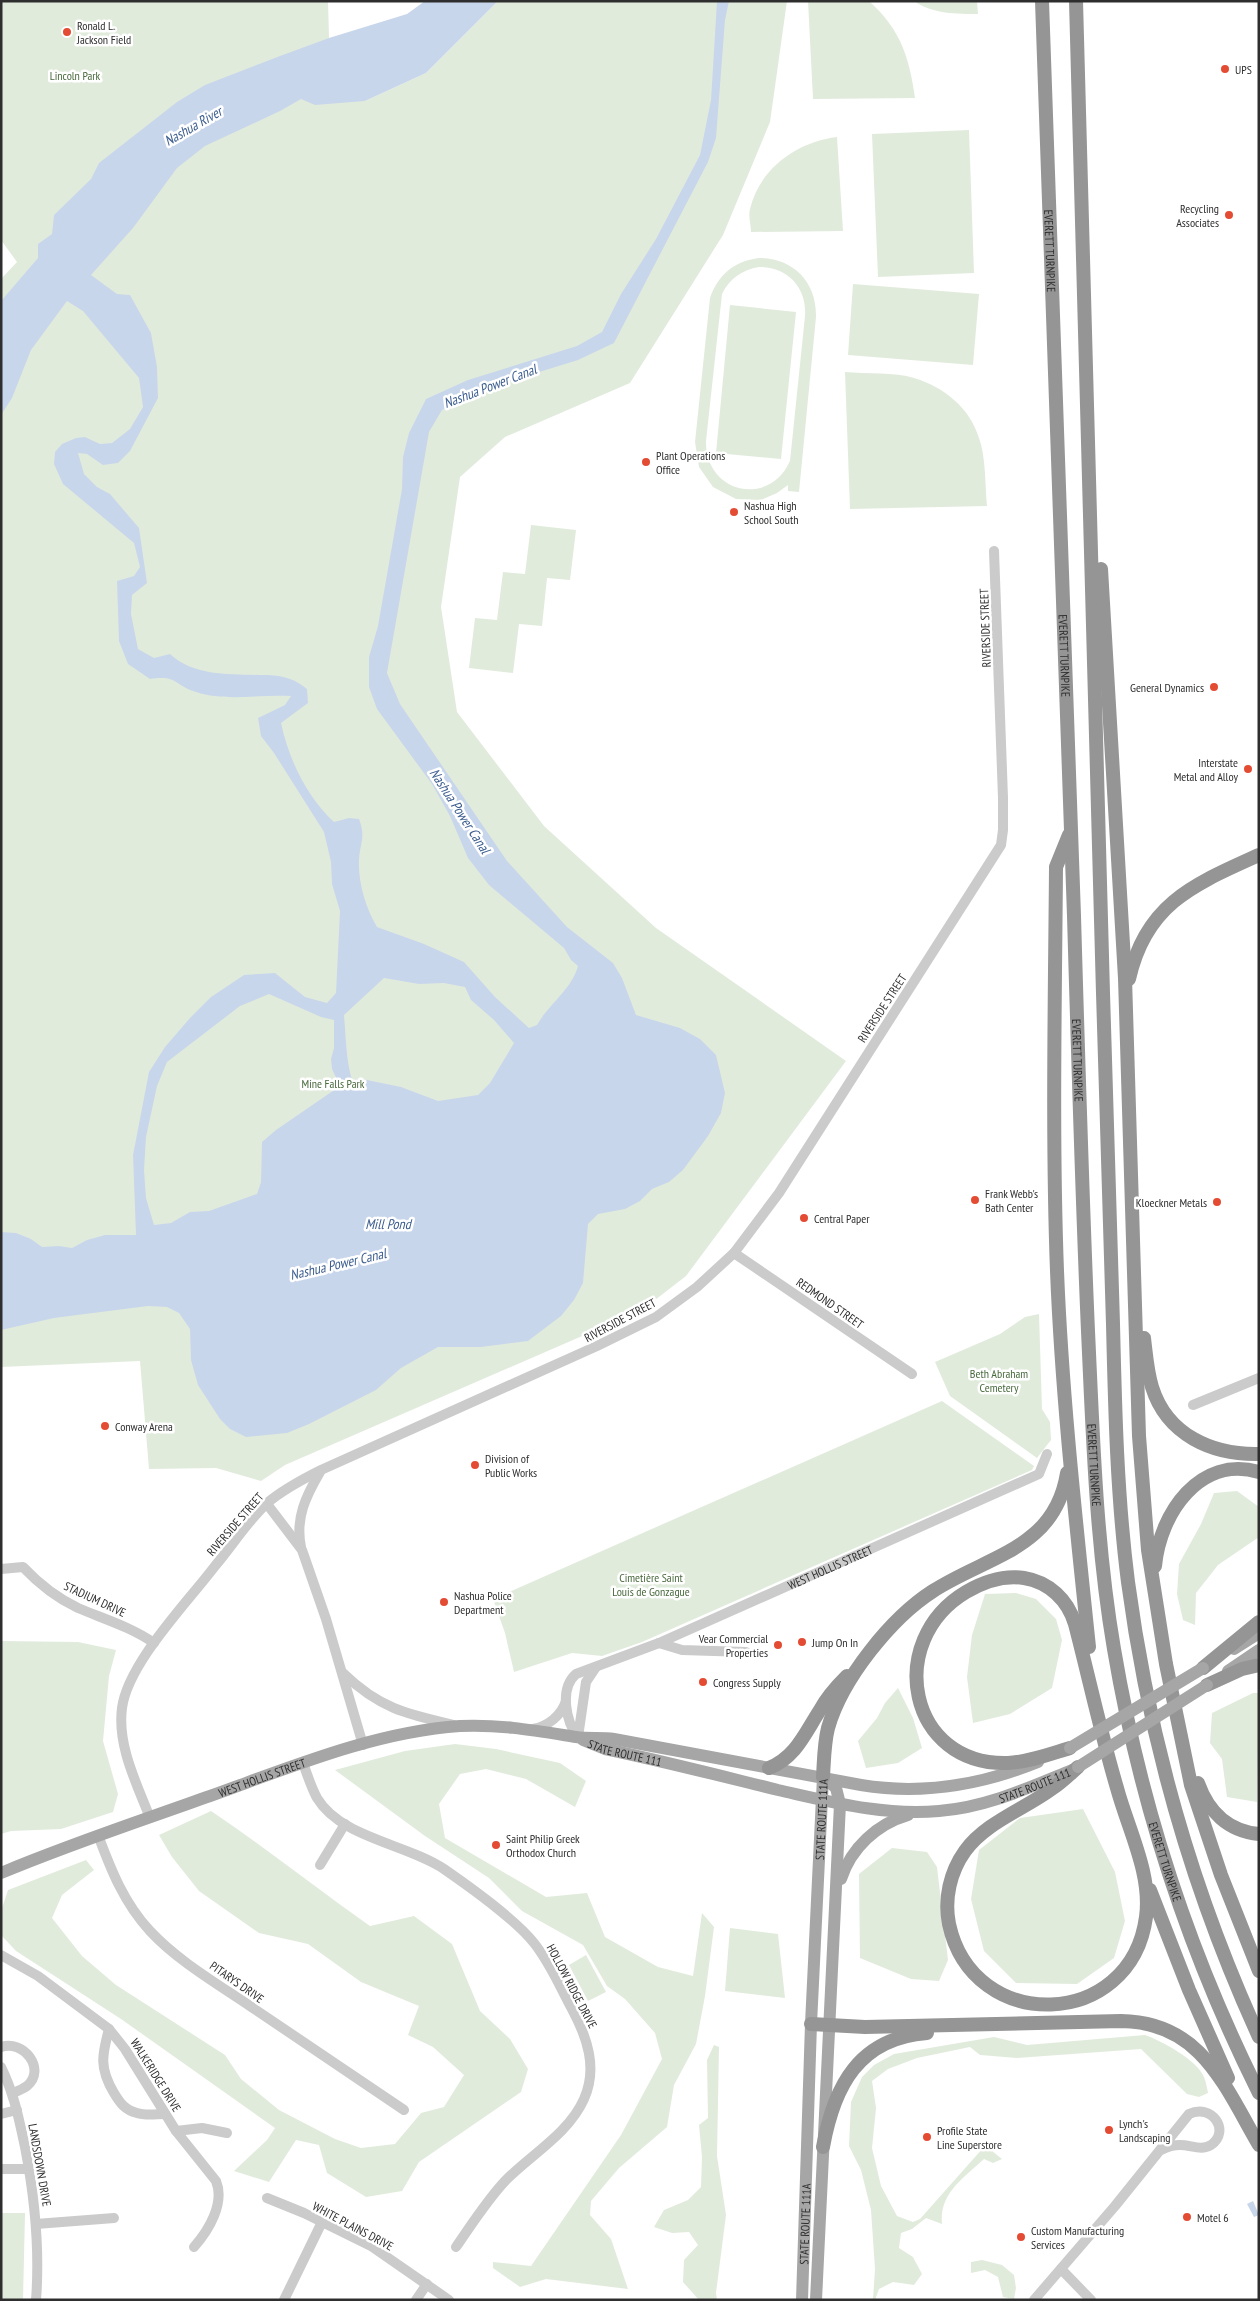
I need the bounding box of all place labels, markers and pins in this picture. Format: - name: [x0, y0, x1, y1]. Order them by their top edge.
- place label: Ronald L. Jackson Field: [76, 18, 131, 47]
- marker: Ronald L. Jackson Field: [61, 26, 73, 38]
- place label: UPS: [1235, 62, 1252, 77]
- marker: UPS: [1219, 63, 1231, 75]
- place label: Recycling Associates: [1176, 201, 1219, 230]
- marker: Recycling Associates: [1223, 209, 1235, 221]
- place label: Plant Operations Office: [656, 448, 725, 477]
- marker: Plant Operations Office: [640, 456, 652, 468]
- place label: Nashua High School South: [744, 498, 799, 527]
- marker: Nashua High School South: [728, 506, 740, 518]
- place label: General Dynamics: [1130, 680, 1204, 695]
- marker: General Dynamics: [1208, 681, 1220, 693]
- place label: Interstate Metal and Alloy: [1174, 755, 1238, 784]
- marker: Interstate Metal and Alloy: [1242, 763, 1254, 775]
- place label: Frank Webb's Bath Center: [985, 1186, 1038, 1215]
- marker: Frank Webb's Bath Center: [969, 1194, 981, 1206]
- place label: Kloeckner Metals: [1136, 1195, 1207, 1210]
- marker: Kloeckner Metals: [1211, 1196, 1223, 1208]
- place label: Central Paper: [814, 1211, 870, 1226]
- marker: Central Paper: [798, 1212, 810, 1224]
- place label: Conway Arena: [115, 1419, 173, 1434]
- marker: Conway Arena: [99, 1420, 111, 1432]
- place label: Division of Public Works: [485, 1451, 537, 1480]
- marker: Division of Public Works: [469, 1459, 481, 1471]
- place label: Nashua Police Department: [454, 1588, 512, 1617]
- marker: Nashua Police Department: [438, 1596, 450, 1608]
- place label: Vear Commercial Properties: [698, 1631, 768, 1660]
- place label: Jump On In: [811, 1635, 858, 1650]
- marker: Jump On In: [796, 1636, 808, 1648]
- marker: Vear Commercial Properties: [772, 1639, 784, 1651]
- place label: Congress Supply: [713, 1675, 781, 1690]
- marker: Congress Supply: [697, 1676, 709, 1688]
- place label: Saint Philip Greek Orthodox Church: [506, 1831, 580, 1860]
- marker: Saint Philip Greek Orthodox Church: [490, 1839, 502, 1851]
- place label: Lynch's Landscaping: [1119, 2116, 1170, 2145]
- place label: Profile State Line Superstore: [937, 2123, 1002, 2152]
- marker: Lynch's Landscaping: [1103, 2124, 1115, 2136]
- marker: Profile State Line Superstore: [921, 2131, 933, 2143]
- place label: Motel 6: [1197, 2210, 1229, 2225]
- marker: Motel 6: [1181, 2211, 1193, 2223]
- place label: Custom Manufacturing Services: [1031, 2223, 1124, 2252]
- marker: Custom Manufacturing Services: [1015, 2231, 1027, 2243]

